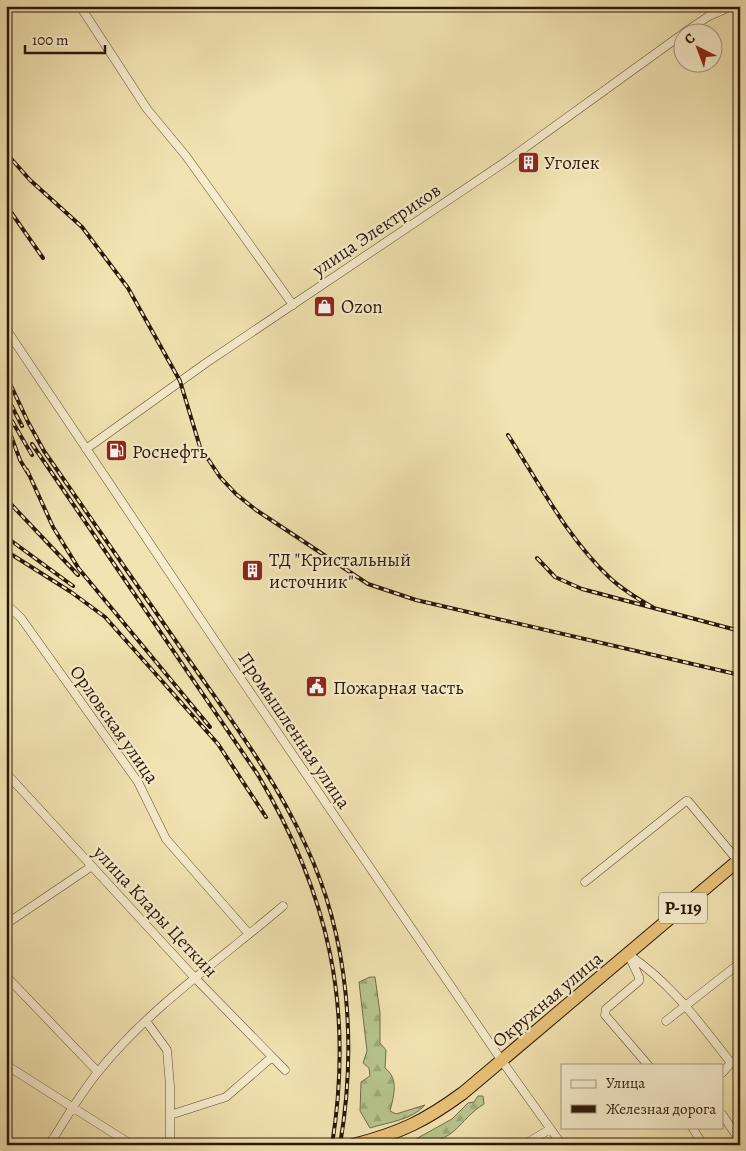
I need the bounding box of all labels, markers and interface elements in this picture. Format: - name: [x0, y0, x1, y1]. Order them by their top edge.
- scale bar: [25, 22, 105, 54]
- north arrow: [674, 22, 724, 72]
- text: С: [680, 29, 699, 49]
- text: 100 m: [32, 30, 69, 50]
- building icon: Уголек: [516, 150, 540, 174]
- place label: Уголек: [544, 150, 600, 176]
- street label: улица Электриков: [306, 177, 446, 283]
- shop icon: Ozon: [313, 294, 337, 318]
- place label: Ozon: [341, 294, 383, 320]
- fuel station icon: Роснефть: [104, 439, 128, 463]
- place label: Роснефть: [132, 439, 207, 465]
- place label: ТД "Кристальный источник": [269, 547, 411, 595]
- building icon: ТД "Кристальный источник": [241, 558, 265, 582]
- street label: Промышленная улица: [232, 647, 357, 814]
- street label: Орловская улица: [64, 660, 165, 789]
- public building icon: Пожарная часть: [305, 675, 329, 699]
- place label: Пожарная часть: [333, 675, 464, 701]
- street label: улица Клары Цеткин: [87, 839, 223, 983]
- road number: Р-119: [659, 892, 707, 924]
- street label: Окружная улица: [487, 946, 609, 1054]
- legend: [561, 1064, 724, 1128]
- text: Улица: [606, 1073, 645, 1093]
- text: Железная дорога: [606, 1099, 716, 1119]

